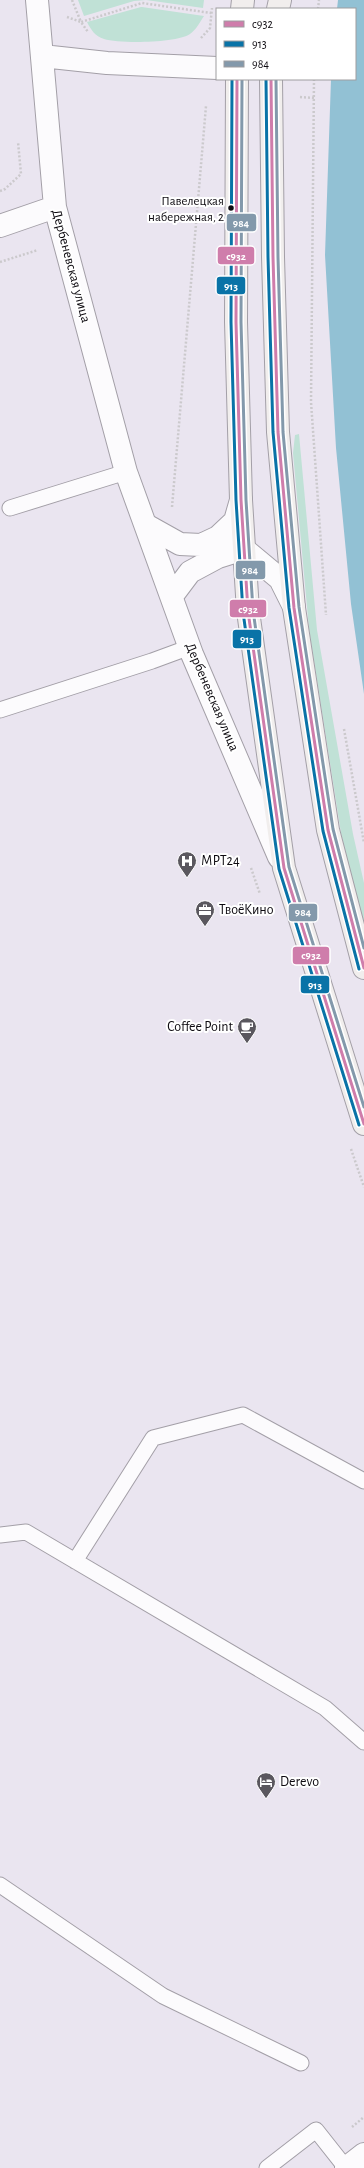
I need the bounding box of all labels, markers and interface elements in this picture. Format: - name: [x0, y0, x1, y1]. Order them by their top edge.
- legend: [216, 8, 356, 80]
- text: с932: [252, 18, 273, 30]
- text: 913: [252, 38, 267, 50]
- text: 984: [252, 58, 269, 70]
- place label: Павелецкая набережная, 2: [148, 195, 224, 224]
- marker: Павелецкая набережная, 2: [226, 203, 236, 213]
- street label: Дербеневская улица: [49, 208, 93, 325]
- line badge: 984: [226, 213, 257, 232]
- text: 984: [233, 218, 250, 229]
- line badge: с932: [217, 246, 255, 265]
- text: с932: [226, 251, 246, 262]
- line badge: 913: [216, 276, 246, 295]
- text: 913: [224, 281, 238, 292]
- line badge: 984: [235, 560, 266, 580]
- text: 984: [242, 565, 259, 576]
- line badge: с932: [229, 599, 267, 618]
- text: с932: [238, 604, 258, 615]
- line badge: 913: [232, 629, 262, 649]
- text: 913: [240, 634, 254, 645]
- street label: Дербеневская улица: [183, 641, 241, 754]
- hospital icon: МРТ24: [176, 850, 198, 878]
- place label: МРТ24: [201, 854, 240, 868]
- office icon: ТвоёКино: [194, 899, 216, 927]
- place label: ТвоёКино: [219, 903, 274, 917]
- line badge: 984: [288, 903, 318, 922]
- text: 984: [295, 907, 312, 918]
- line badge: с932: [292, 946, 330, 965]
- text: с932: [301, 950, 321, 961]
- line badge: 913: [300, 975, 330, 994]
- text: 913: [308, 980, 322, 991]
- cafe icon: Coffee Point: [236, 1016, 258, 1044]
- place label: Coffee Point: [167, 1020, 234, 1034]
- hotel icon: Derevo: [255, 1771, 277, 1799]
- place label: Derevo: [280, 1775, 319, 1789]

